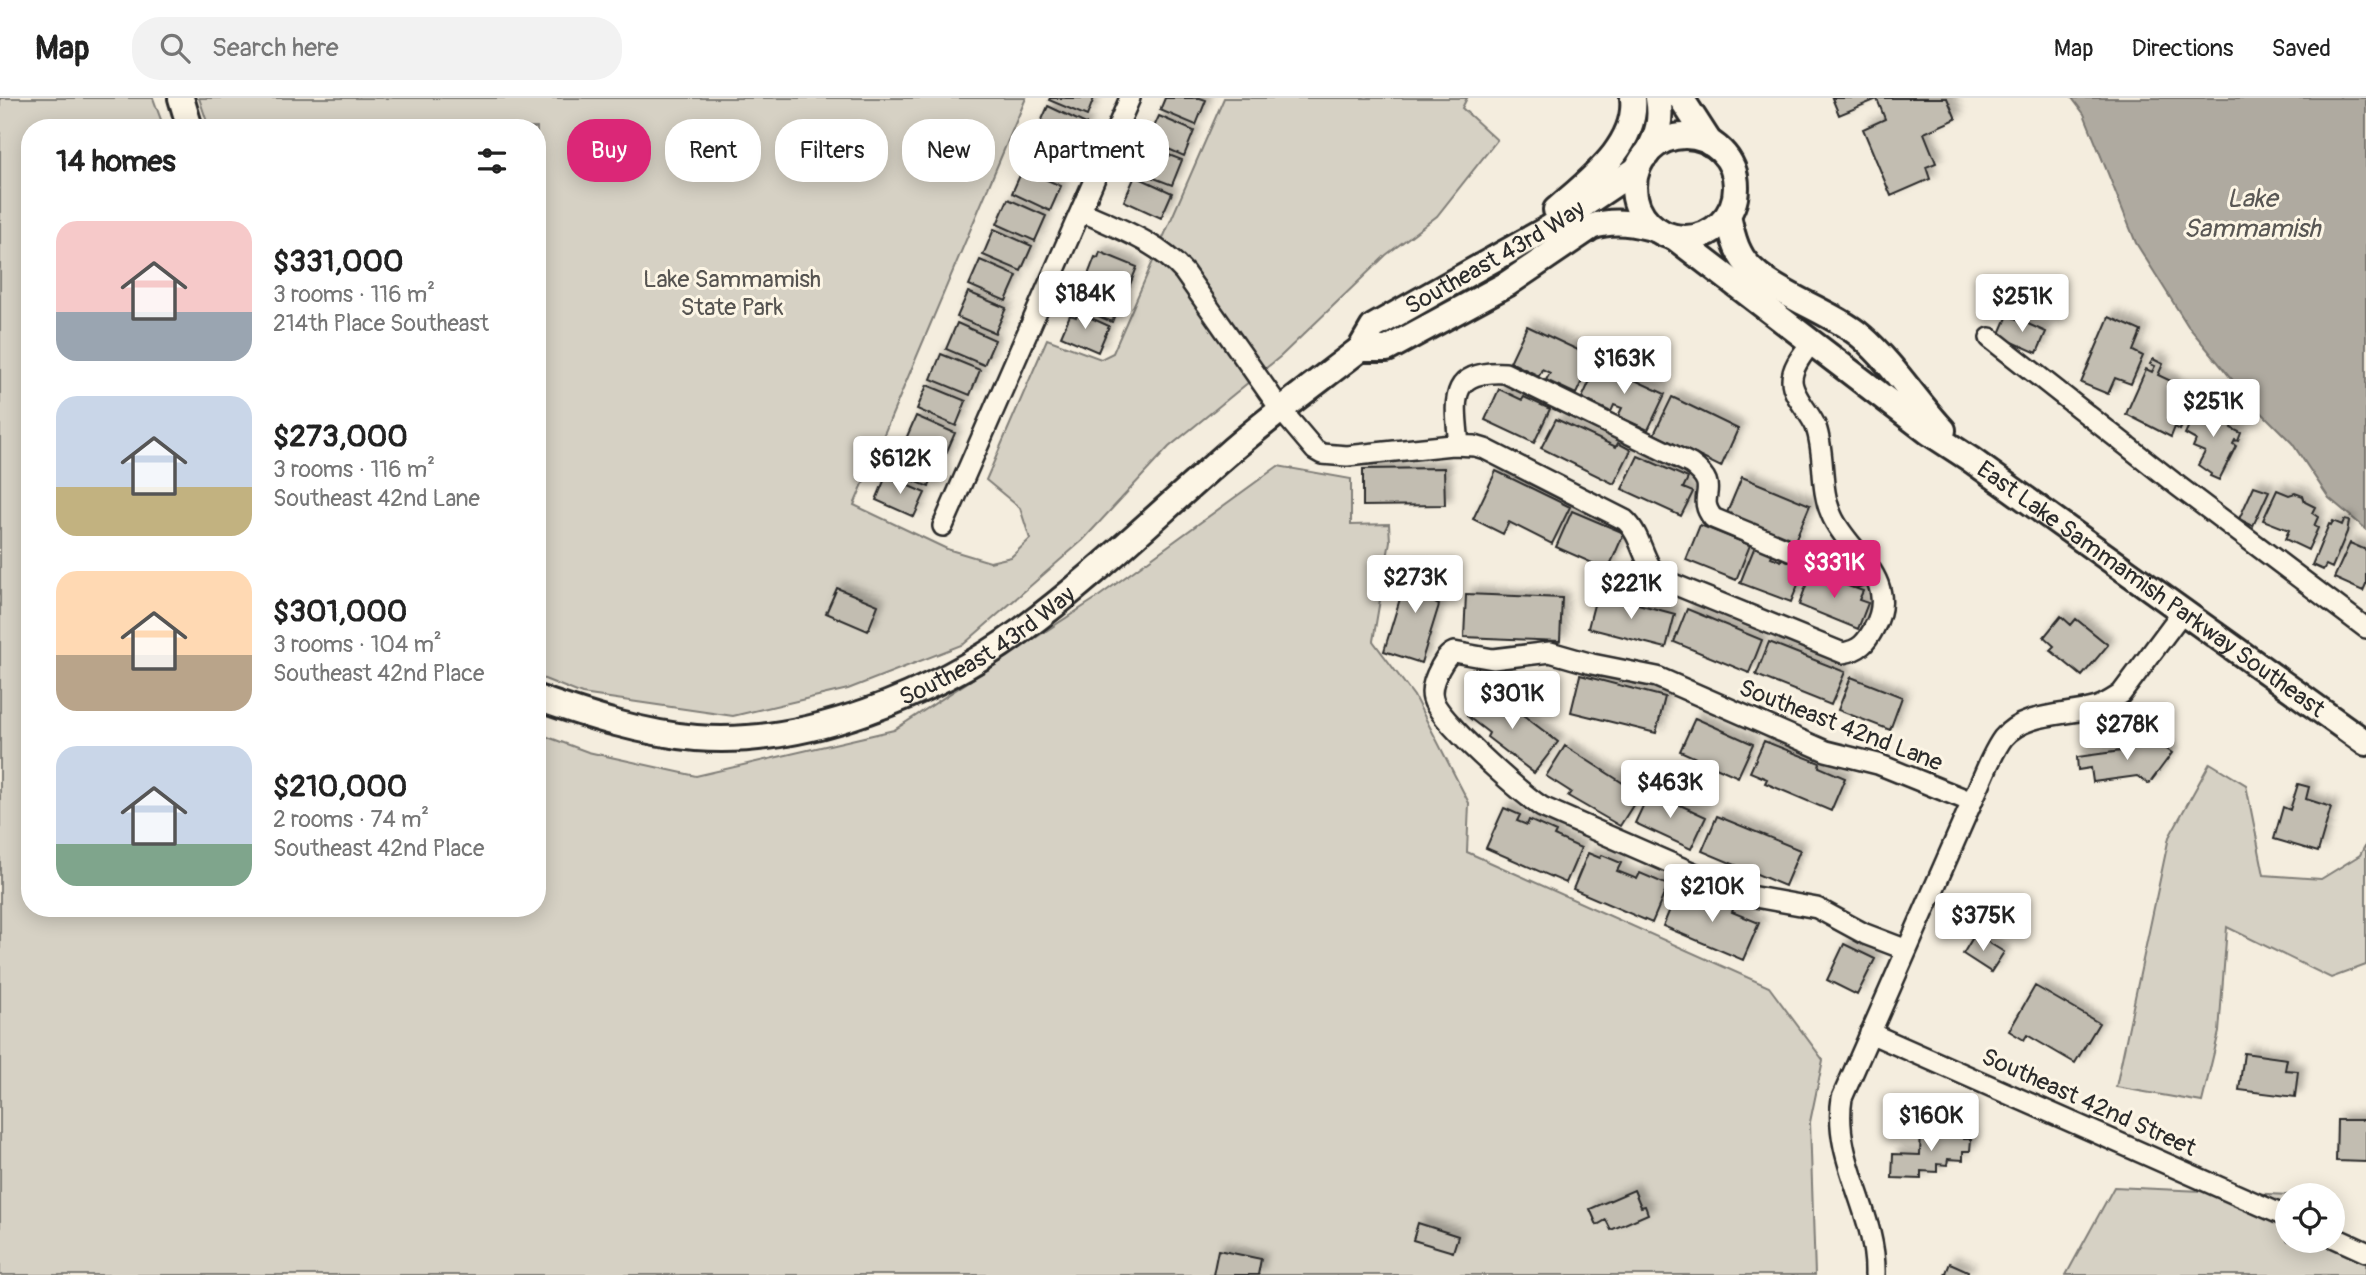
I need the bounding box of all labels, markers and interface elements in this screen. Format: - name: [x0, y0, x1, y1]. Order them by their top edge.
- search box: [132, 17, 622, 80]
- text: Map: [35, 28, 90, 69]
- icon: search: [156, 29, 194, 67]
- text: Search here: [212, 32, 339, 64]
- text: Map: [2054, 34, 2094, 63]
- text: Directions: [2132, 34, 2233, 63]
- text: Saved: [2271, 34, 2331, 63]
- chip: Buy: [567, 119, 651, 182]
- chip: Rent: [665, 119, 761, 182]
- chip: Filters: [775, 119, 888, 182]
- chip: New: [902, 119, 995, 182]
- chip: Apartment: [1009, 119, 1169, 182]
- icon: filters: [473, 142, 511, 180]
- text: 14 homes: [56, 143, 176, 180]
- water label: Lake Sammamish: [2183, 183, 2322, 245]
- street label: Southeast 43rd Way: [1400, 194, 1590, 321]
- text: $331,000: [273, 243, 404, 280]
- icon: home: [112, 249, 196, 333]
- park label: Lake Sammamish State Park: [643, 265, 821, 322]
- pin: $184K: [1036, 272, 1134, 331]
- pin: $251K: [1973, 274, 2071, 334]
- text: $184K: [1055, 279, 1115, 308]
- text: 3 rooms · 116 m²: [273, 280, 435, 309]
- text: $251K: [1992, 282, 2052, 311]
- text: 214th Place Southeast: [273, 309, 489, 338]
- pin: $163K: [1575, 336, 1673, 396]
- text: $163K: [1593, 344, 1655, 373]
- pin: $251K: [2164, 380, 2262, 439]
- text: $251K: [2183, 387, 2243, 416]
- text: $273,000: [273, 418, 408, 455]
- icon: home: [112, 424, 196, 508]
- pin: $612K: [851, 436, 949, 496]
- text: $612K: [869, 444, 931, 473]
- text: 3 rooms · 116 m²: [273, 455, 435, 484]
- street label: East Lake Sammamish Parkway Southeast: [1971, 455, 2331, 724]
- text: Southeast 42nd Lane: [273, 484, 480, 513]
- pin: $331K: [1785, 540, 1883, 600]
- text: $331K: [1804, 548, 1865, 577]
- pin: $273K: [1366, 556, 1464, 615]
- pin: $221K: [1582, 561, 1680, 621]
- text: $273K: [1383, 563, 1447, 592]
- text: $221K: [1600, 569, 1662, 598]
- street label: Southeast 43rd Way: [895, 580, 1081, 712]
- text: $301,000: [273, 593, 407, 630]
- icon: home: [112, 599, 196, 683]
- text: 3 rooms · 104 m²: [273, 630, 442, 659]
- text: Southeast 42nd Place: [273, 659, 484, 688]
- pin: $301K: [1463, 672, 1561, 731]
- street label: Southeast 42nd Lane: [1735, 673, 1947, 778]
- text: $301K: [1480, 679, 1544, 708]
- pin: $278K: [2078, 702, 2176, 762]
- text: $278K: [2096, 710, 2158, 739]
- pin: $463K: [1621, 760, 1719, 820]
- text: $210,000: [273, 768, 407, 805]
- text: $463K: [1637, 768, 1703, 797]
- icon: home: [112, 774, 196, 858]
- text: 2 rooms · 74 m²: [273, 805, 429, 834]
- text: Southeast 42nd Place: [273, 834, 484, 863]
- pin: $210K: [1663, 864, 1761, 924]
- text: $210K: [1680, 872, 1744, 901]
- pin: $375K: [1934, 894, 2032, 953]
- text: $375K: [1951, 901, 2015, 930]
- street label: Southeast 42nd Street: [1977, 1042, 2201, 1163]
- pin: $160K: [1882, 1094, 1980, 1153]
- text: $160K: [1899, 1101, 1963, 1130]
- map controls: [2275, 1183, 2345, 1253]
- button: locate: [2275, 1183, 2345, 1253]

